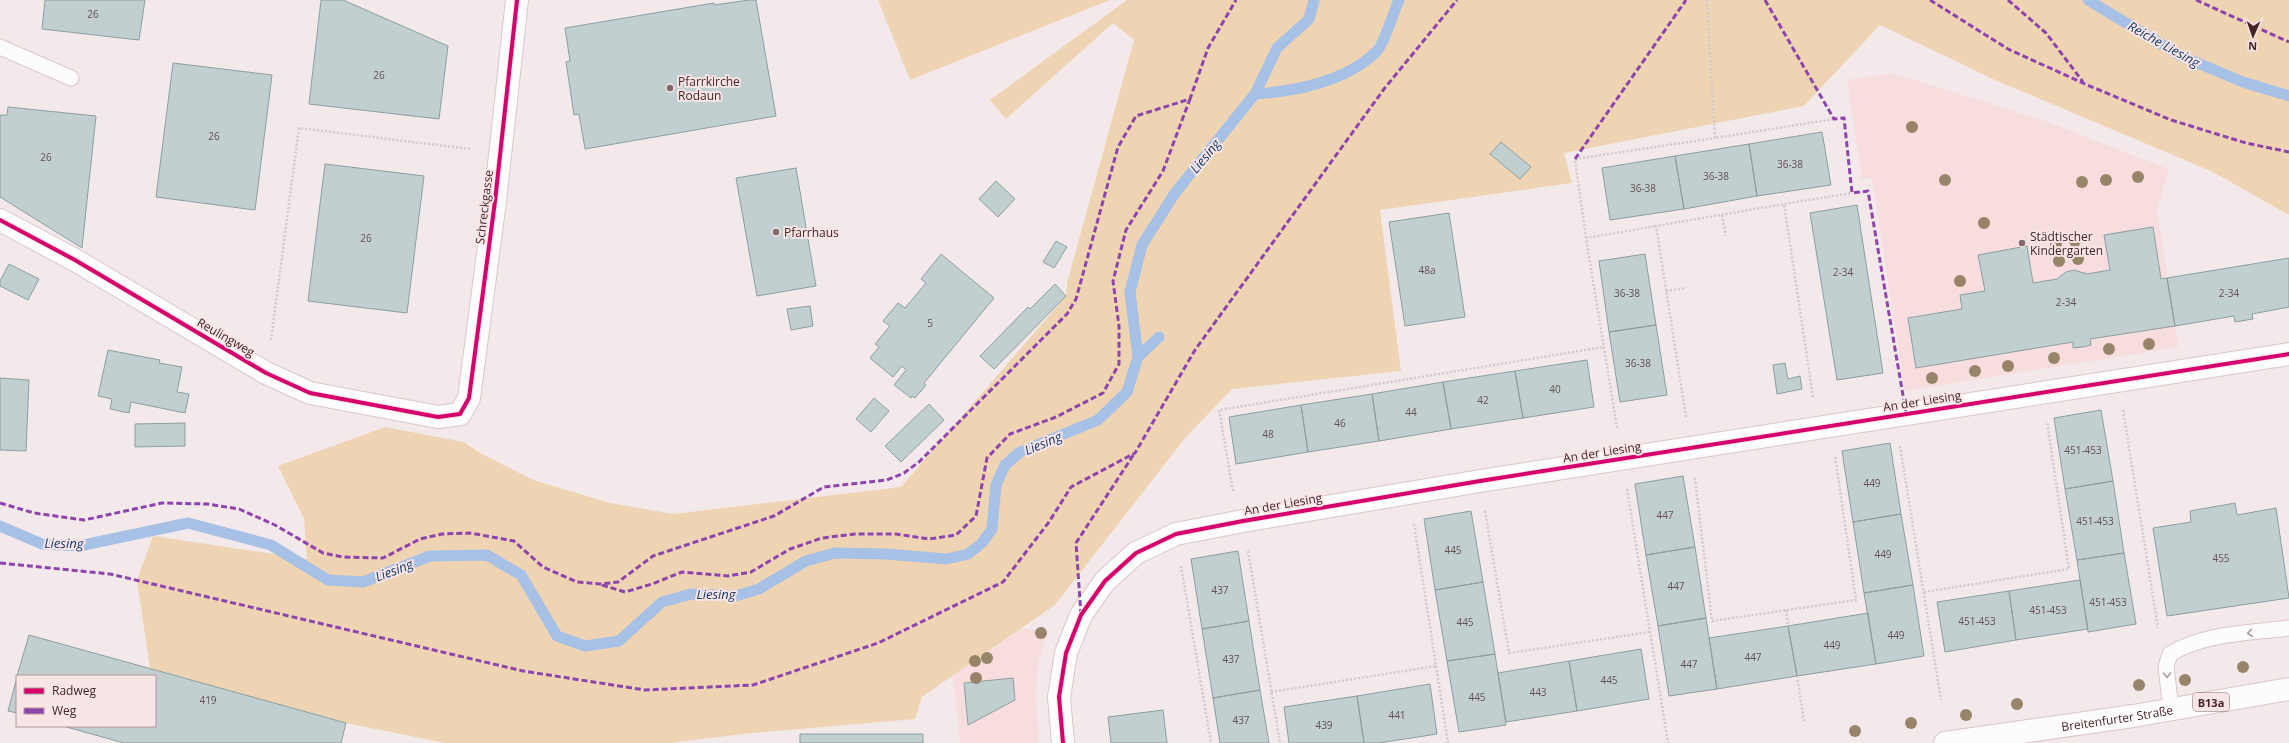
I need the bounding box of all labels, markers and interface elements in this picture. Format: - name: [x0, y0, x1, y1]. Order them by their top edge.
- house number: 26: [87, 7, 99, 21]
- north arrow: [2233, 16, 2273, 56]
- water label: Reiche Liesing: [2125, 17, 2204, 72]
- text: N: [2248, 39, 2257, 54]
- house number: 26: [373, 68, 385, 82]
- place label: Pfarrkirche Rodaun: [678, 73, 740, 104]
- marker: Pfarrkirche Rodaun: [665, 83, 675, 93]
- house number: 26: [208, 129, 220, 143]
- water label: Liesing: [1186, 134, 1225, 177]
- house number: 26: [40, 150, 52, 164]
- house number: 36-38: [1777, 157, 1803, 171]
- street label: Schreckgasse: [471, 169, 497, 245]
- house number: 36-38: [1703, 169, 1729, 183]
- house number: 36-38: [1630, 181, 1656, 195]
- place label: Pfarrhaus: [784, 224, 839, 241]
- marker: Pfarrhaus: [771, 227, 781, 237]
- place label: Städtischer Kindergarten: [2030, 228, 2103, 259]
- house number: 26: [360, 231, 372, 245]
- marker: Städtischer Kindergarten: [2017, 238, 2027, 248]
- house number: 48a: [1419, 263, 1436, 277]
- house number: 2-34: [1833, 265, 1853, 279]
- house number: 36-38: [1614, 286, 1640, 300]
- house number: 2-34: [2219, 286, 2239, 300]
- house number: 2-34: [2056, 295, 2076, 309]
- street label: Reulingweg: [194, 314, 258, 361]
- house number: 5: [927, 316, 933, 330]
- house number: 36-38: [1625, 356, 1651, 370]
- house number: 40: [1549, 382, 1561, 396]
- street label: An der Liesing: [1882, 386, 1963, 416]
- house number: 42: [1477, 393, 1489, 407]
- house number: 44: [1405, 405, 1417, 419]
- house number: 46: [1334, 416, 1346, 430]
- water label: Liesing: [1021, 427, 1066, 459]
- house number: 48: [1262, 427, 1274, 441]
- street label: An der Liesing: [1562, 437, 1643, 467]
- house number: 451-453: [2064, 443, 2102, 457]
- house number: 449: [1863, 476, 1881, 490]
- street label: An der Liesing: [1243, 489, 1324, 519]
- house number: 447: [1656, 508, 1674, 522]
- house number: 451-453: [2076, 514, 2114, 528]
- water label: Liesing: [44, 534, 85, 552]
- house number: 445: [1444, 543, 1462, 557]
- house number: 449: [1874, 547, 1892, 561]
- house number: 455: [2212, 551, 2230, 565]
- water label: Liesing: [373, 554, 417, 585]
- house number: 447: [1667, 579, 1685, 593]
- house number: 437: [1211, 583, 1229, 597]
- water label: Liesing: [696, 585, 737, 603]
- house number: 451-453: [2089, 595, 2127, 609]
- house number: 451-453: [2029, 603, 2067, 617]
- house number: 451-453: [1958, 614, 1996, 628]
- house number: 445: [1456, 615, 1474, 629]
- house number: 449: [1887, 628, 1905, 642]
- one-way arrow: [2247, 628, 2253, 637]
- house number: 449: [1823, 638, 1841, 652]
- house number: 447: [1744, 650, 1762, 664]
- house number: 437: [1222, 652, 1240, 666]
- house number: 447: [1680, 657, 1698, 671]
- one-way arrow: [2162, 672, 2171, 678]
- house number: 445: [1600, 673, 1618, 687]
- legend: [16, 675, 156, 727]
- text: Radweg: [52, 682, 96, 699]
- house number: 443: [1529, 685, 1547, 699]
- house number: 445: [1468, 690, 1486, 704]
- house number: 419: [199, 693, 217, 707]
- road number: B13a: [2193, 693, 2229, 711]
- street label: Breitenfurter Straße: [2060, 701, 2175, 735]
- text: Weg: [52, 702, 77, 719]
- house number: 441: [1388, 708, 1406, 722]
- house number: 437: [1232, 713, 1250, 727]
- house number: 439: [1315, 718, 1333, 732]

